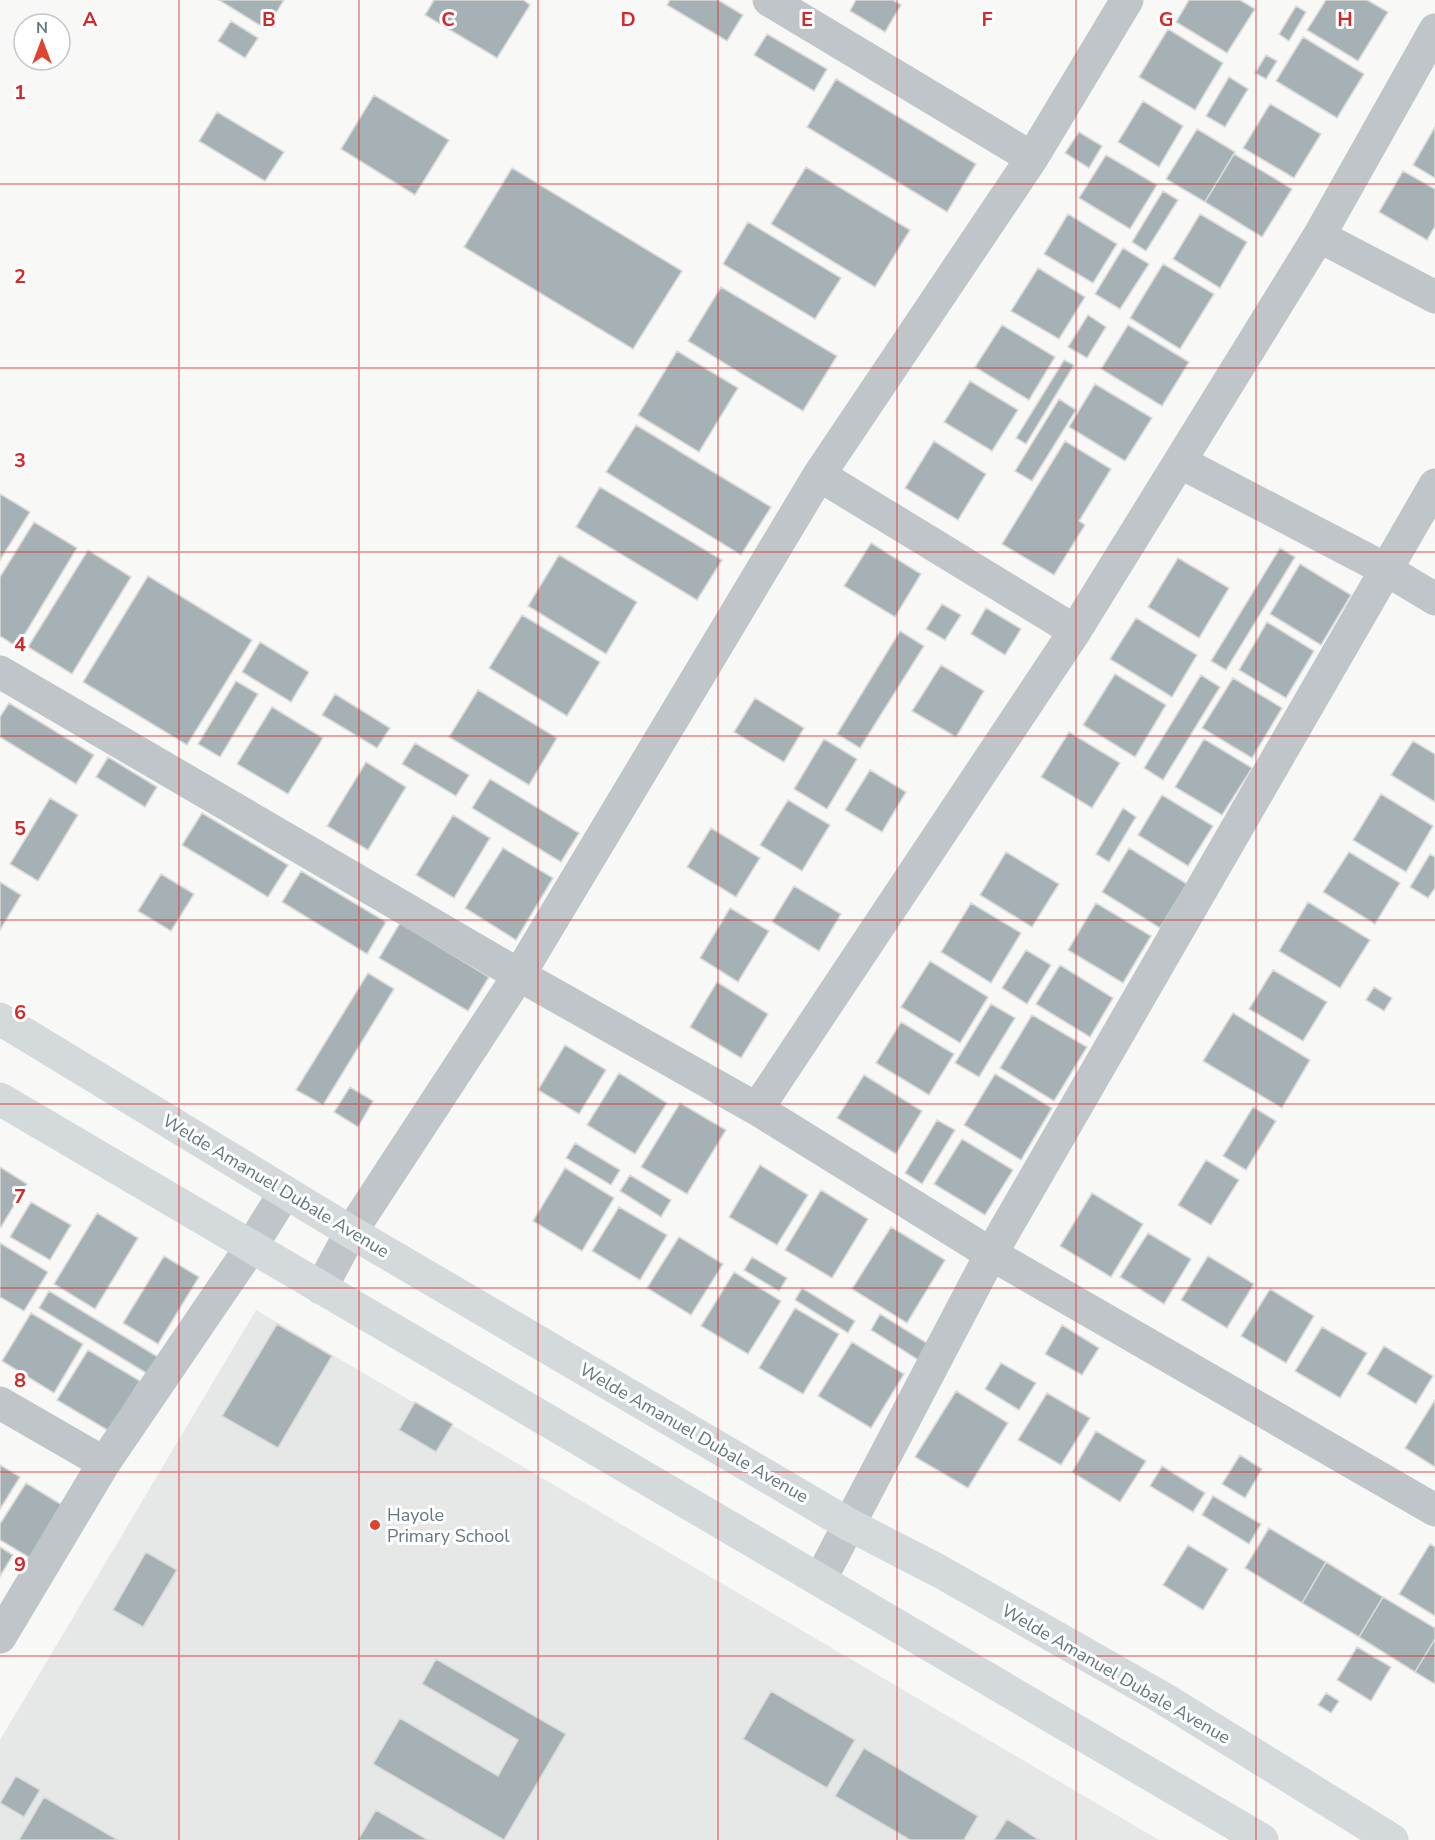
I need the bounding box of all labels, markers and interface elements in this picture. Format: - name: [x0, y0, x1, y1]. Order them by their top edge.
- text: A: [83, 6, 98, 33]
- text: B: [262, 6, 276, 33]
- text: C: [441, 6, 455, 33]
- text: D: [620, 6, 636, 33]
- text: E: [801, 6, 813, 33]
- text: F: [981, 6, 993, 33]
- text: G: [1159, 6, 1173, 33]
- text: H: [1337, 6, 1353, 33]
- north arrow: [12, 12, 72, 72]
- text: N: [36, 17, 48, 39]
- text: 1: [14, 79, 26, 106]
- text: 2: [14, 263, 26, 290]
- text: 3: [14, 447, 26, 474]
- text: 4: [14, 631, 26, 658]
- text: 5: [14, 815, 26, 842]
- text: 6: [14, 999, 26, 1026]
- street label: Welde Amanuel Dubale Avenue: [158, 1109, 394, 1263]
- text: 7: [14, 1183, 26, 1210]
- street label: Welde Amanuel Dubale Avenue: [575, 1358, 813, 1508]
- text: 8: [14, 1367, 26, 1394]
- place label: Hayole Primary School: [387, 1503, 510, 1548]
- marker: Hayole Primary School: [368, 1518, 382, 1532]
- text: 9: [14, 1551, 26, 1578]
- street label: Welde Amanuel Dubale Avenue: [997, 1599, 1235, 1749]

